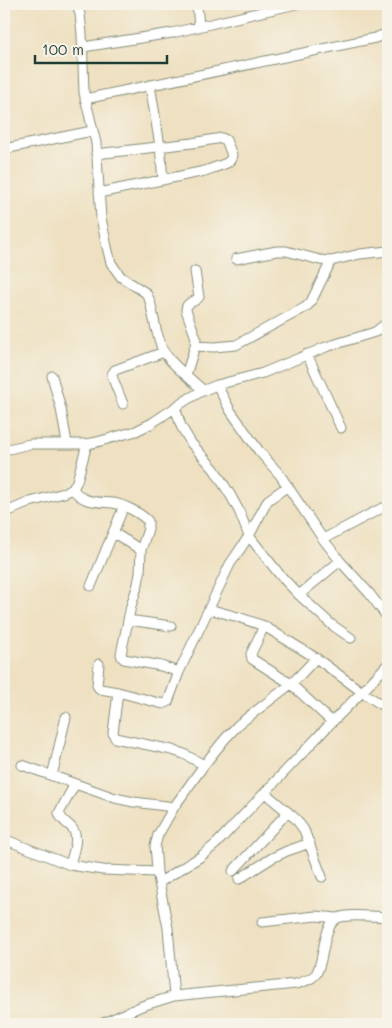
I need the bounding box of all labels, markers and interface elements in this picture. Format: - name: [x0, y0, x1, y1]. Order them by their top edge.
- scale bar: [35, 32, 168, 64]
- text: 100 m: [42, 39, 84, 59]

